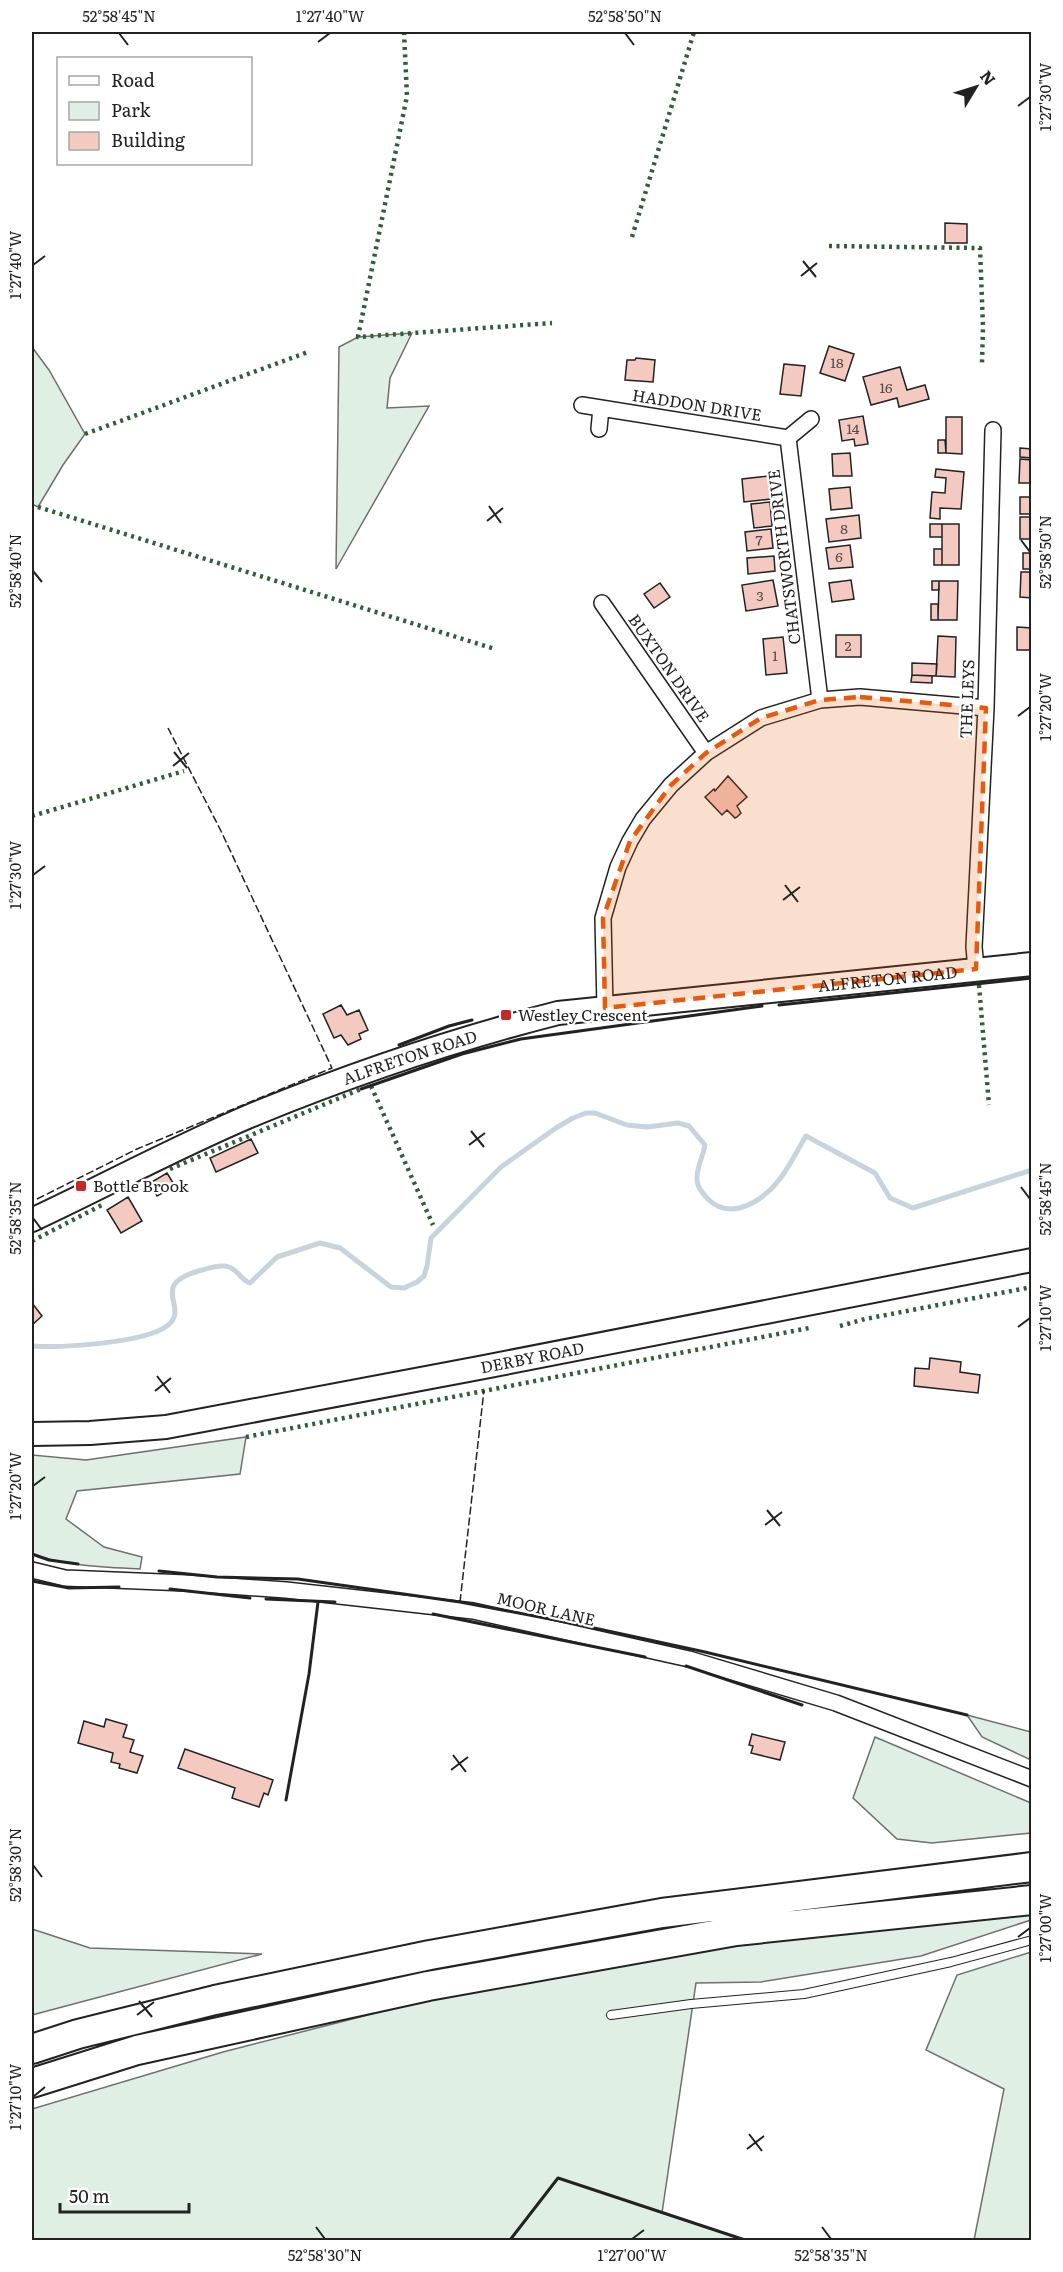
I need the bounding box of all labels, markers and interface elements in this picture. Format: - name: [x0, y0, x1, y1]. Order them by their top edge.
- text: 52°58'45"N: [82, 4, 156, 27]
- text: 1°27'40"W: [296, 4, 365, 27]
- text: 52°58'50"N: [588, 4, 662, 27]
- legend: [57, 57, 252, 165]
- north arrow: [946, 57, 1006, 117]
- text: 1°27'30"W: [1033, 62, 1056, 131]
- text: N: [975, 64, 1002, 90]
- text: Road: [111, 66, 155, 93]
- text: Park: [111, 96, 152, 123]
- text: Building: [111, 126, 186, 153]
- text: 1°27'40"W: [3, 230, 26, 299]
- house number: 18: [830, 352, 844, 372]
- house number: 16: [879, 377, 893, 397]
- street label: HADDON DRIVE: [631, 382, 764, 426]
- house number: 14: [847, 418, 860, 438]
- street label: CHATSWORTH DRIVE: [760, 468, 806, 646]
- text: 52°58'50"N: [1033, 515, 1056, 589]
- house number: 8: [840, 518, 848, 538]
- house number: 7: [755, 529, 763, 549]
- text: 52°58'40"N: [3, 534, 26, 608]
- house number: 6: [835, 546, 843, 566]
- house number: 3: [756, 585, 764, 605]
- street label: BUXTON DRIVE: [624, 608, 716, 726]
- house number: 2: [844, 635, 852, 655]
- house number: 1: [772, 645, 778, 665]
- street label: THE LEYS: [953, 659, 979, 739]
- text: 1°27'20"W: [1033, 672, 1056, 741]
- text: 1°27'30"W: [3, 840, 26, 909]
- street label: ALFRETON ROAD: [817, 959, 958, 997]
- place label: Westley Crescent: [518, 1002, 648, 1026]
- marker: Westley Crescent: [499, 1008, 513, 1022]
- street label: ALFRETON ROAD: [339, 1023, 480, 1090]
- text: 52°58'45"N: [1033, 1162, 1056, 1236]
- place label: Bottle Brook: [93, 1173, 189, 1197]
- marker: Bottle Brook: [74, 1179, 88, 1193]
- text: 52°58'35"N: [3, 1181, 26, 1255]
- text: 1°27'10"W: [1033, 1284, 1056, 1351]
- street label: DERBY ROAD: [478, 1335, 586, 1378]
- text: 1°27'20"W: [3, 1451, 26, 1520]
- street label: MOOR LANE: [495, 1585, 598, 1631]
- text: 52°58'30"N: [3, 1828, 26, 1902]
- text: 1°27'00"W: [1033, 1893, 1056, 1963]
- text: 1°27'10"W: [3, 2063, 26, 2130]
- scale bar: [60, 2176, 189, 2214]
- text: 50 m: [69, 2182, 110, 2209]
- text: 52°58'30"N: [288, 2243, 362, 2266]
- text: 1°27'00"W: [597, 2243, 667, 2266]
- text: 52°58'35"N: [794, 2243, 868, 2266]

